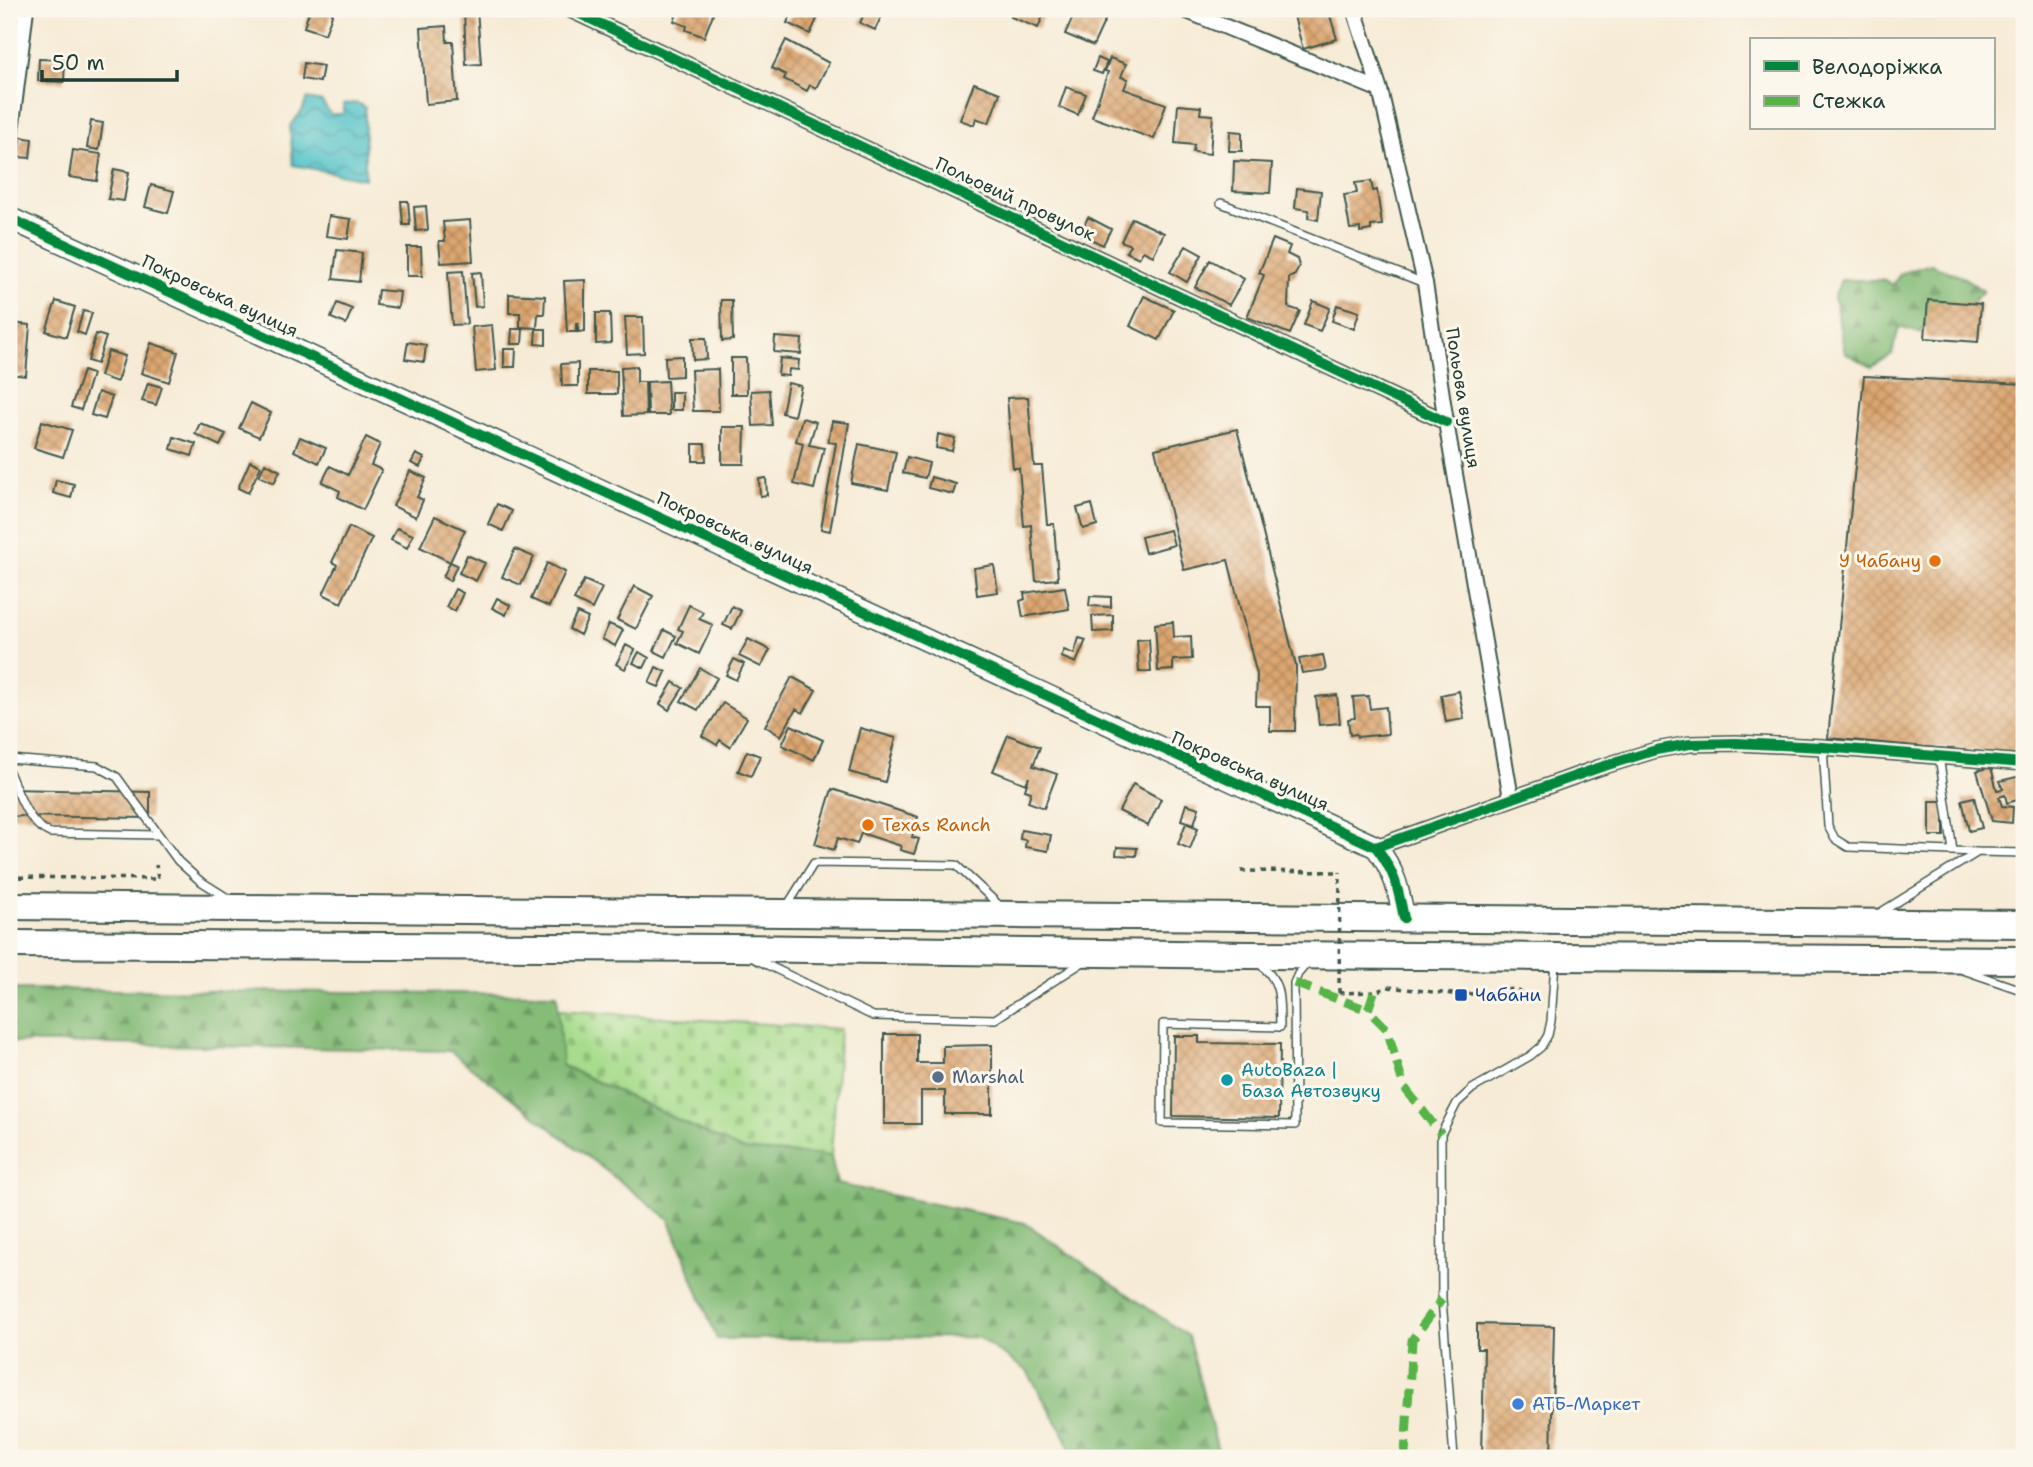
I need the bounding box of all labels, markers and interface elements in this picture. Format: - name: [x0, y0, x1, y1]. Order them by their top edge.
- scale bar: [42, 38, 177, 82]
- legend: [1750, 38, 1994, 130]
- text: 50 m: [52, 49, 105, 77]
- text: Велодоріжка: [1812, 53, 1942, 81]
- text: Стежка: [1812, 87, 1885, 115]
- street label: Польовий провулок: [931, 151, 1099, 247]
- street label: Покровська вулиця: [138, 249, 302, 343]
- street label: Польова вулиця: [1440, 326, 1486, 470]
- street label: Покровська вулиця: [653, 486, 817, 580]
- place label: У Чабану: [1839, 549, 1921, 573]
- marker: У Чабану: [1927, 553, 1943, 569]
- street label: Покровська вулиця: [1167, 725, 1333, 817]
- place label: Texas Ranch: [882, 813, 991, 837]
- marker: Texas Ranch: [860, 817, 876, 833]
- place label: Чабани: [1475, 983, 1541, 1007]
- marker: Чабани: [1453, 987, 1469, 1003]
- place label: AutoBaza | База Автозвуку: [1241, 1058, 1381, 1103]
- place label: Marshal: [952, 1065, 1025, 1089]
- marker: Marshal: [930, 1069, 946, 1085]
- marker: AutoBaza | База Автозвуку: [1219, 1072, 1235, 1088]
- place label: АТБ-Маркет: [1532, 1392, 1641, 1416]
- marker: АТБ-Маркет: [1510, 1396, 1526, 1412]

